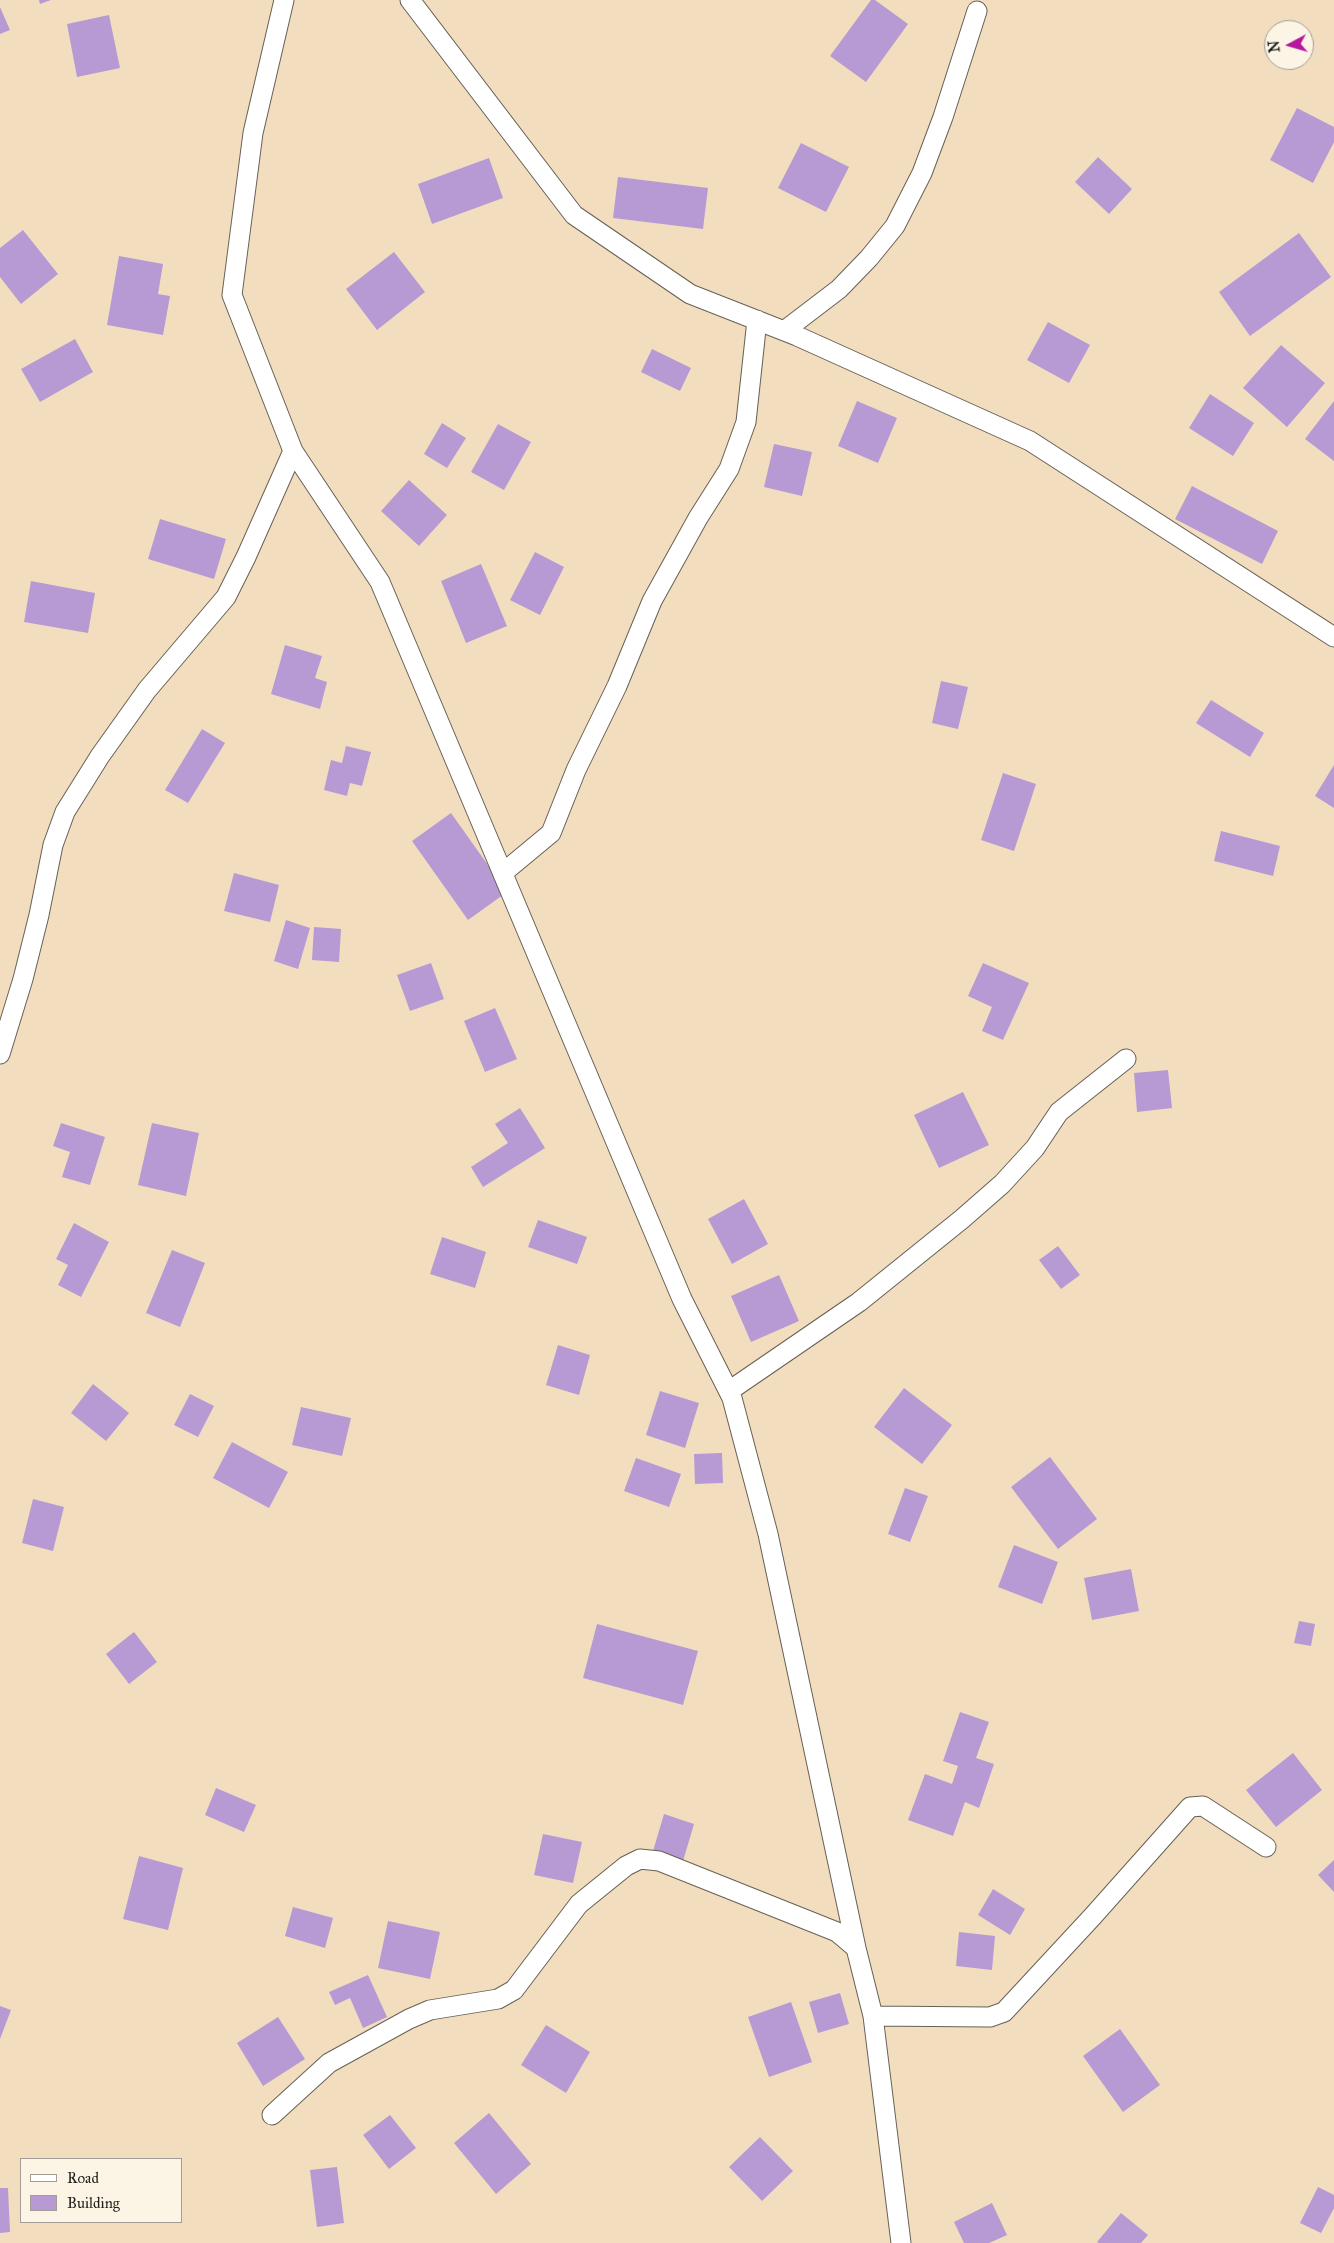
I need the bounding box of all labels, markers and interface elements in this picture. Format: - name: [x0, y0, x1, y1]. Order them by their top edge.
- north arrow: [1264, 20, 1314, 70]
- text: N: [1266, 40, 1284, 53]
- legend: [20, 2158, 182, 2223]
- text: Road: [67, 2169, 99, 2187]
- text: Building: [67, 2194, 120, 2212]

